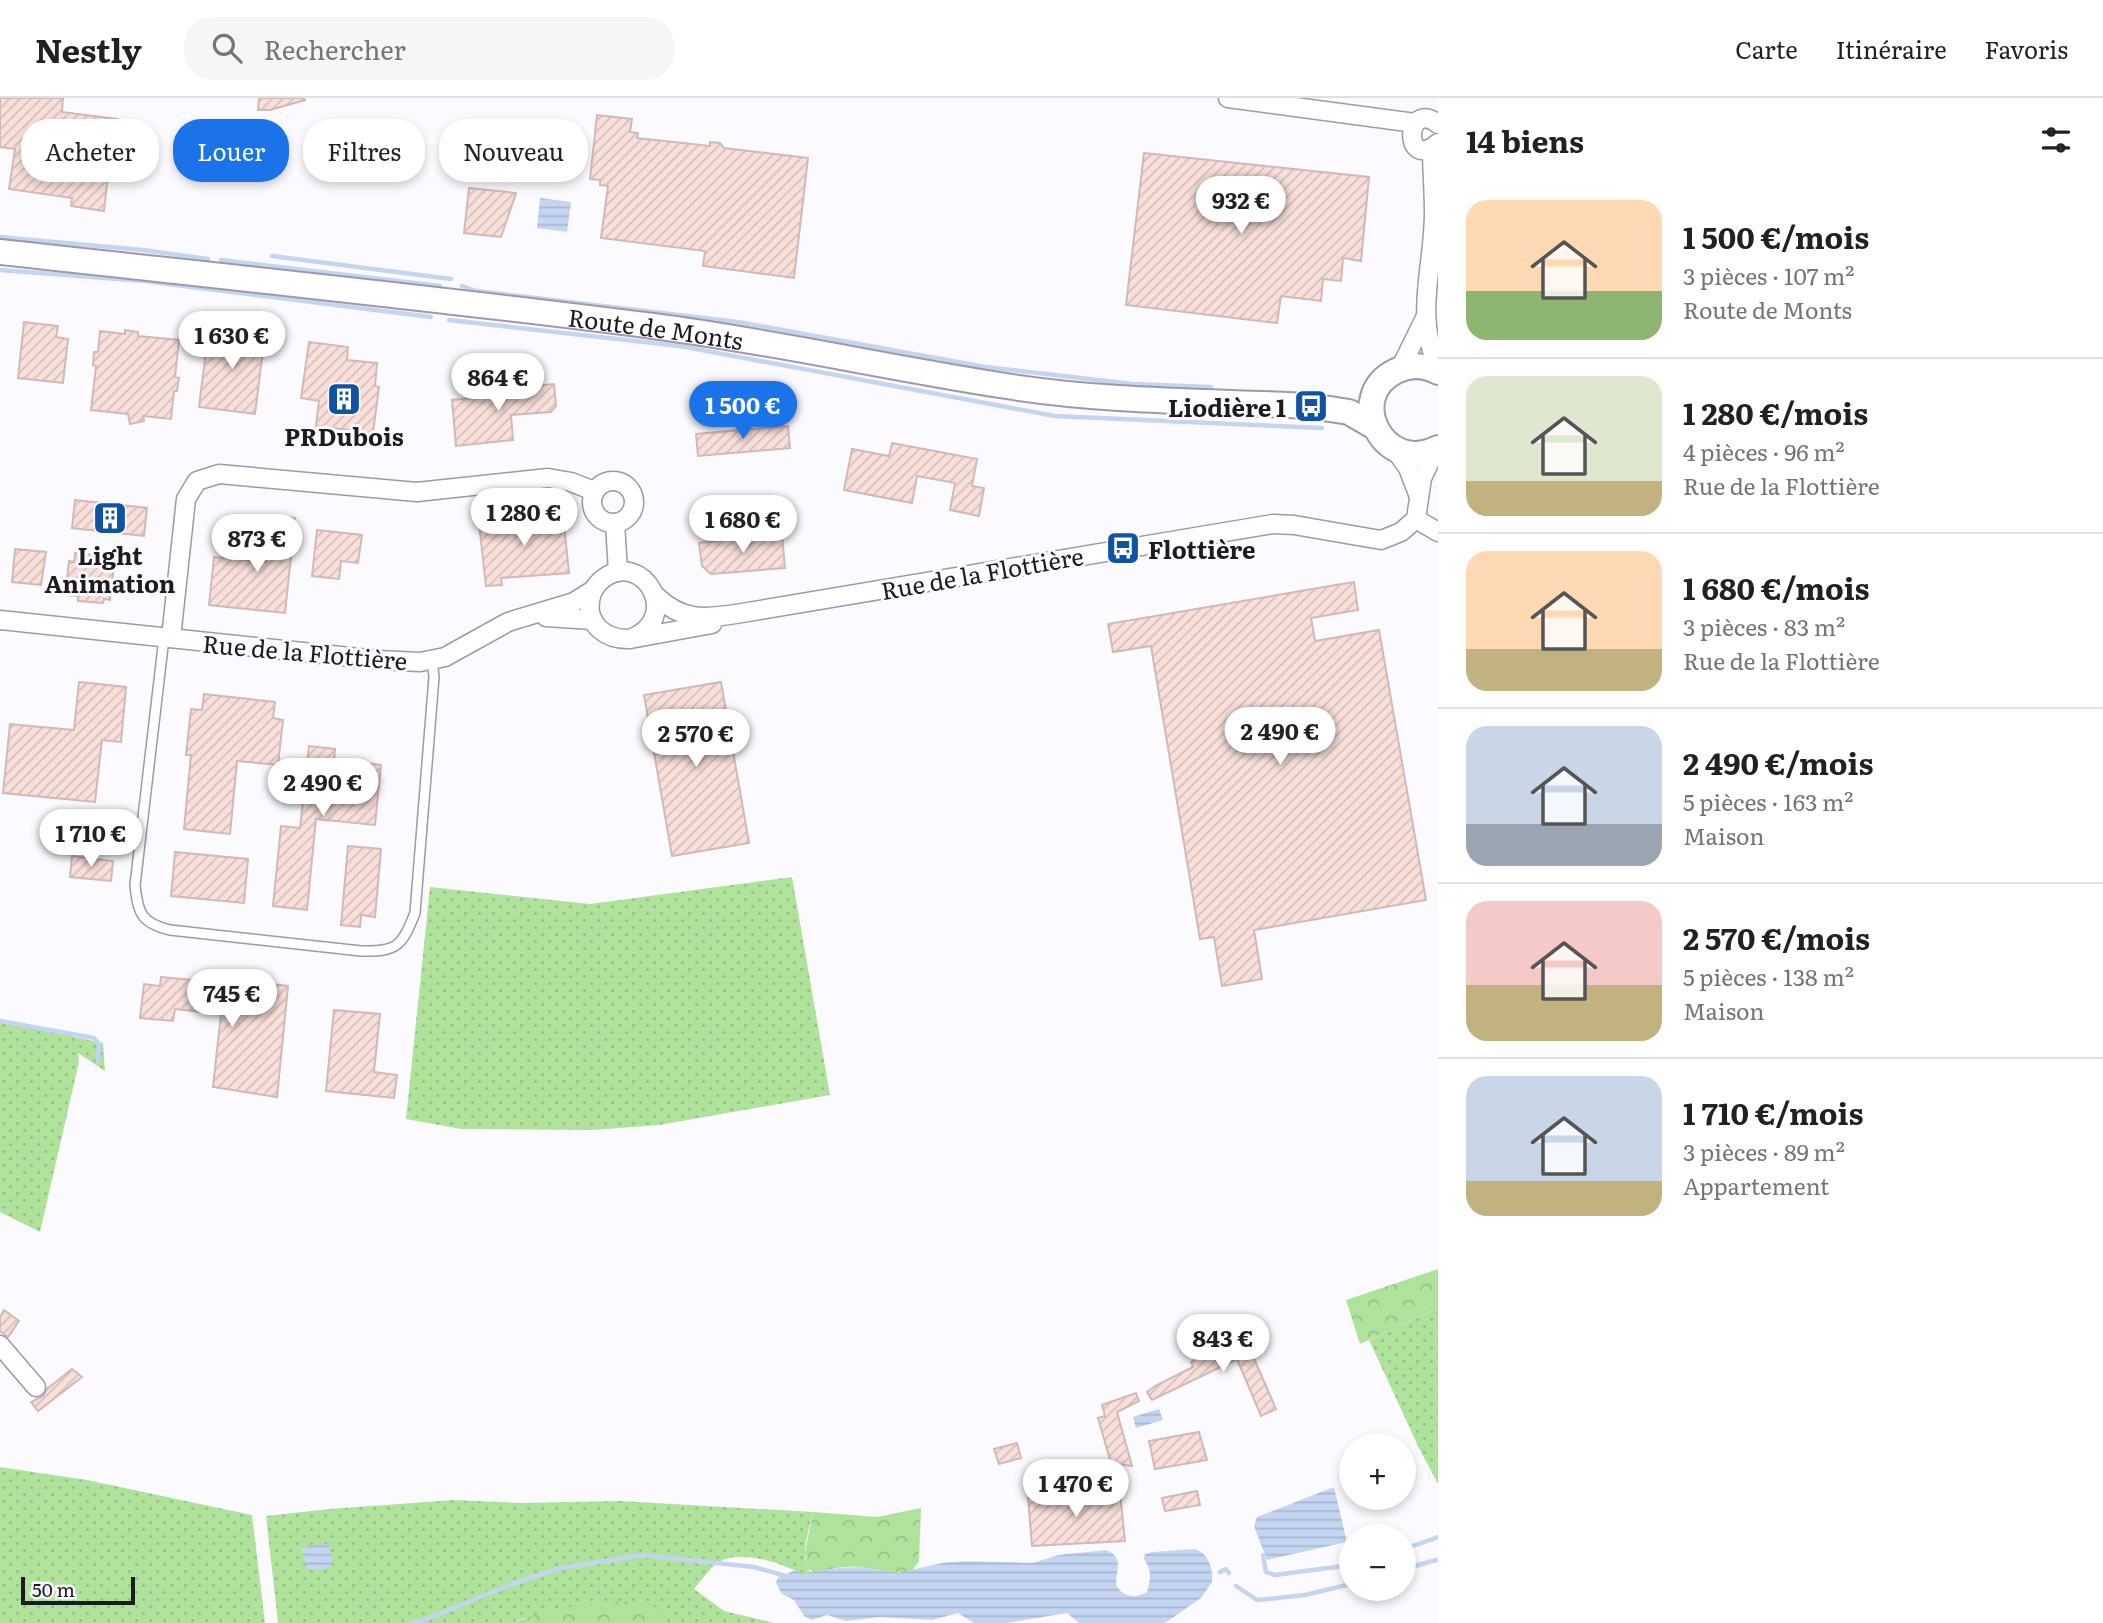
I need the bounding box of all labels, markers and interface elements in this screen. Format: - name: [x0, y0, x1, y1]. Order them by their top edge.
- search box: [184, 17, 674, 80]
- text: Nestly: [35, 24, 142, 73]
- icon: search: [208, 29, 246, 67]
- text: Rechercher: [264, 29, 406, 68]
- text: Carte: [1735, 31, 1798, 66]
- text: Itinéraire: [1836, 31, 1947, 66]
- text: Favoris: [1985, 31, 2068, 66]
- text: 14 biens: [1466, 118, 1584, 162]
- chip: Acheter: [21, 119, 159, 182]
- chip: Louer: [173, 119, 289, 182]
- chip: Filtres: [303, 119, 425, 182]
- chip: Nouveau: [439, 119, 588, 182]
- icon: filters: [2037, 121, 2075, 159]
- pin: 932 €: [1192, 176, 1290, 236]
- text: 932 €: [1212, 182, 1270, 216]
- text: 1 500 €/mois: [1683, 214, 1869, 258]
- icon: home: [1522, 228, 1606, 312]
- text: 3 pièces · 107 m²: [1683, 258, 1854, 292]
- text: Route de Monts: [1683, 292, 1852, 326]
- street label: Route de Monts: [566, 298, 746, 357]
- pin: 1 630 €: [167, 312, 297, 371]
- text: 1 630 €: [194, 317, 270, 351]
- pin: 864 €: [449, 354, 547, 413]
- text: 864 €: [467, 359, 529, 393]
- building icon: PRDubois: [325, 380, 363, 418]
- pin: 1 500 €: [678, 382, 808, 441]
- text: 1 500 €: [705, 387, 781, 421]
- bus stop icon: Liodière 1: [1292, 387, 1330, 425]
- place label: Liodière 1: [1168, 389, 1286, 424]
- text: 1 280 €/mois: [1683, 390, 1868, 434]
- icon: home: [1522, 404, 1606, 488]
- place label: PRDubois: [284, 418, 404, 453]
- text: 4 pièces · 96 m²: [1683, 434, 1845, 468]
- text: Rue de la Flottière: [1683, 468, 1880, 502]
- pin: 1 280 €: [459, 489, 589, 548]
- text: 1 280 €: [487, 494, 561, 528]
- pin: 1 680 €: [678, 496, 808, 555]
- building icon: Light Animation: [91, 499, 129, 537]
- text: 1 680 €: [705, 501, 781, 535]
- pin: 873 €: [208, 514, 306, 574]
- text: 873 €: [228, 520, 286, 554]
- bus stop icon: Flottière: [1104, 529, 1142, 567]
- place label: Flottière: [1148, 531, 1256, 566]
- place label: Light Animation: [45, 537, 176, 600]
- street label: Rue de la Flottière: [878, 537, 1086, 607]
- text: 1 680 €/mois: [1683, 565, 1870, 609]
- icon: home: [1522, 579, 1606, 663]
- text: 3 pièces · 83 m²: [1683, 609, 1845, 643]
- street label: Rue de la Flottière: [201, 625, 409, 677]
- text: Rue de la Flottière: [1683, 643, 1880, 677]
- pin: 2 490 €: [1215, 708, 1345, 767]
- pin: 2 570 €: [631, 710, 761, 769]
- text: 2 490 €: [1241, 713, 1319, 747]
- text: 2 570 €: [658, 715, 734, 749]
- text: 2 490 €/mois: [1683, 740, 1873, 784]
- icon: home: [1522, 754, 1606, 838]
- pin: 2 490 €: [258, 758, 388, 818]
- text: 2 490 €: [284, 764, 362, 798]
- text: 5 pièces · 163 m²: [1683, 784, 1854, 818]
- pin: 1 710 €: [26, 810, 156, 869]
- text: 1 710 €: [55, 815, 127, 849]
- text: Maison: [1683, 818, 1765, 852]
- text: 2 570 €/mois: [1683, 915, 1870, 959]
- icon: home: [1522, 929, 1606, 1013]
- text: 5 pièces · 138 m²: [1683, 959, 1854, 993]
- pin: 745 €: [183, 970, 281, 1029]
- text: 745 €: [203, 975, 261, 1009]
- text: Maison: [1683, 993, 1765, 1027]
- text: 1 710 €/mois: [1683, 1090, 1863, 1134]
- icon: home: [1522, 1104, 1606, 1188]
- text: 3 pièces · 89 m²: [1683, 1134, 1845, 1168]
- text: Appartement: [1683, 1168, 1829, 1202]
- pin: 843 €: [1174, 1314, 1272, 1374]
- text: 843 €: [1193, 1320, 1253, 1354]
- map controls: [1339, 1433, 1416, 1601]
- button: +: [1339, 1433, 1416, 1510]
- pin: 1 470 €: [1011, 1460, 1141, 1519]
- text: 1 470 €: [1039, 1465, 1113, 1499]
- button: −: [1339, 1524, 1416, 1601]
- scale bar: [21, 1574, 135, 1606]
- text: 50 m: [32, 1575, 75, 1603]

